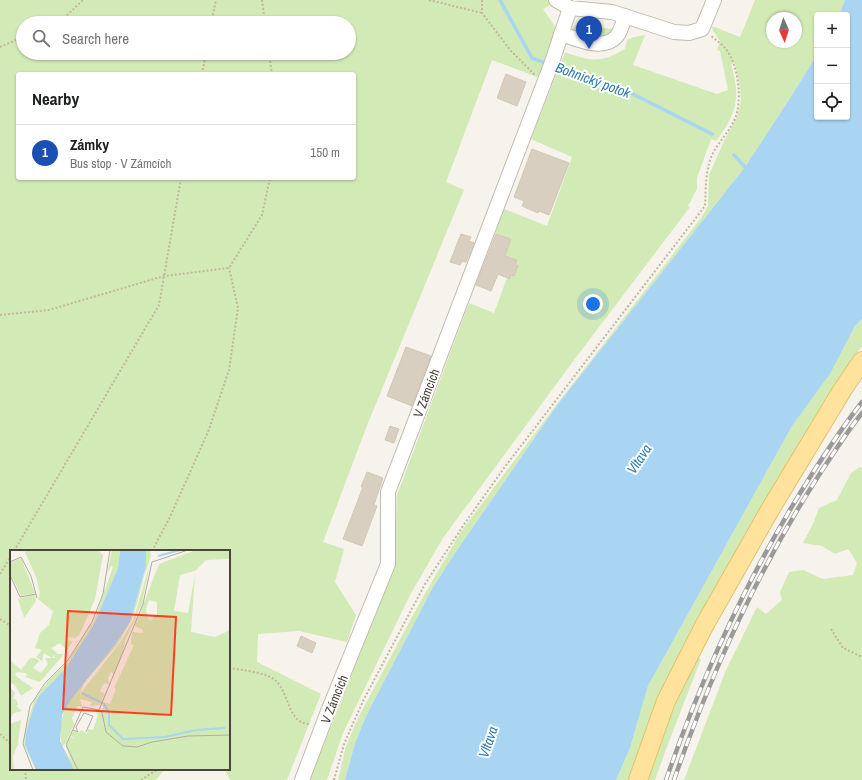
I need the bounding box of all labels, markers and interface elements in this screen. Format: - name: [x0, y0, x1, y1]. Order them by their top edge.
- north arrow: [766, 12, 802, 48]
- map controls: [814, 12, 850, 120]
- button: +: [814, 12, 850, 48]
- search box: [16, 16, 356, 60]
- pin: 1: [576, 16, 602, 49]
- icon: search: [30, 27, 52, 49]
- text: Search here: [62, 28, 129, 49]
- button: −: [814, 48, 850, 84]
- water label: Bohnický potok: [553, 58, 634, 102]
- button: locate: [814, 84, 850, 120]
- text: Nearby: [32, 87, 79, 110]
- text: Zámky: [70, 134, 109, 155]
- text: 1: [42, 144, 48, 161]
- text: 150 m: [310, 144, 340, 161]
- text: Bus stop · V Zámcích: [70, 155, 171, 172]
- your location: [583, 294, 603, 314]
- street label: V Zámcích: [409, 366, 444, 420]
- water label: Vltava: [623, 441, 655, 477]
- inset map: [10, 550, 230, 770]
- street label: V Zámcích: [317, 672, 352, 726]
- water label: Vltava: [474, 724, 502, 760]

